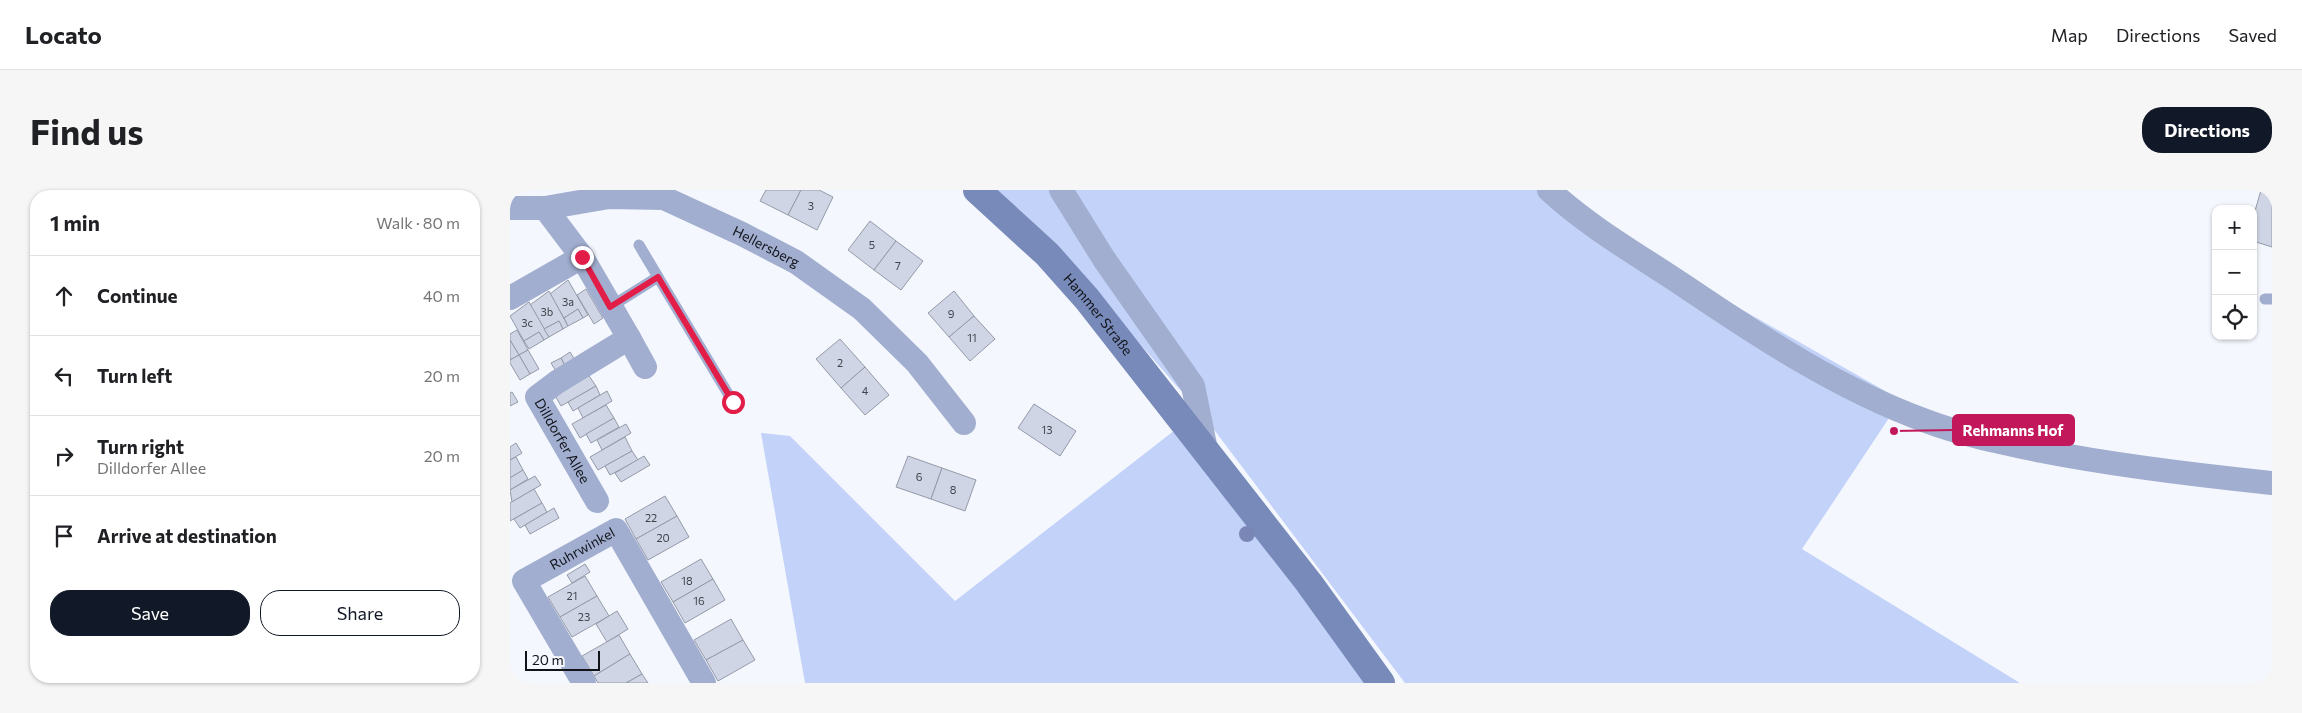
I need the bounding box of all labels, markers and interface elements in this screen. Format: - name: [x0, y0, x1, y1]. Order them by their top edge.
- text: Locato: [25, 20, 102, 49]
- text: Map: [2051, 24, 2088, 46]
- text: Directions: [2116, 24, 2200, 46]
- text: Saved: [2228, 24, 2277, 46]
- button: Directions: [2142, 107, 2272, 153]
- text: Find us: [30, 109, 144, 152]
- house number: 3: [808, 199, 814, 212]
- map controls: [2212, 205, 2257, 340]
- button: +: [2212, 205, 2257, 250]
- text: 1 min: [50, 210, 100, 235]
- text: Walk · 80 m: [376, 213, 460, 232]
- street label: Hellersberg: [730, 222, 803, 271]
- house number: 5: [869, 238, 875, 251]
- route end: [571, 246, 594, 269]
- button: −: [2212, 250, 2257, 295]
- house number: 7: [895, 259, 901, 272]
- street label: Hammer Straße: [1060, 270, 1137, 358]
- icon: ahead: [50, 282, 78, 310]
- text: Continue: [97, 284, 177, 307]
- text: 40 m: [423, 286, 460, 305]
- house number: 3a: [562, 295, 574, 308]
- button: locate: [2212, 295, 2257, 340]
- house number: 3b: [541, 305, 553, 318]
- house number: 9: [948, 307, 955, 320]
- house number: 3c: [521, 316, 533, 329]
- house number: 11: [967, 331, 977, 344]
- house number: 2: [837, 356, 843, 369]
- icon: left: [50, 362, 78, 390]
- text: Turn left: [97, 364, 172, 387]
- text: 20 m: [424, 366, 460, 385]
- house number: 4: [862, 384, 869, 397]
- route start: [722, 391, 745, 414]
- street label: Dilldorfer Allee: [531, 395, 594, 486]
- callout: Rehmanns Hof: [1953, 415, 2074, 445]
- text: Rehmanns Hof: [1963, 421, 2064, 439]
- house number: 13: [1042, 423, 1052, 436]
- text: Turn right: [97, 435, 184, 458]
- icon: right: [50, 442, 78, 470]
- text: 20 m: [424, 446, 460, 465]
- text: Dilldorfer Allee: [97, 458, 206, 477]
- house number: 6: [916, 470, 923, 483]
- house number: 8: [950, 483, 957, 496]
- house number: 22: [645, 511, 657, 524]
- icon: arrive: [50, 522, 78, 550]
- street label: Ruhrwinkel: [547, 523, 618, 573]
- text: Arrive at destination: [97, 524, 277, 547]
- house number: 20: [656, 531, 670, 544]
- house number: 18: [681, 574, 693, 587]
- house number: 21: [567, 589, 577, 602]
- button: Save: [50, 590, 250, 636]
- button: Share: [260, 590, 460, 636]
- house number: 16: [693, 594, 705, 607]
- house number: 23: [578, 610, 590, 623]
- scale bar: [525, 648, 600, 671]
- text: 20 m: [532, 651, 564, 668]

